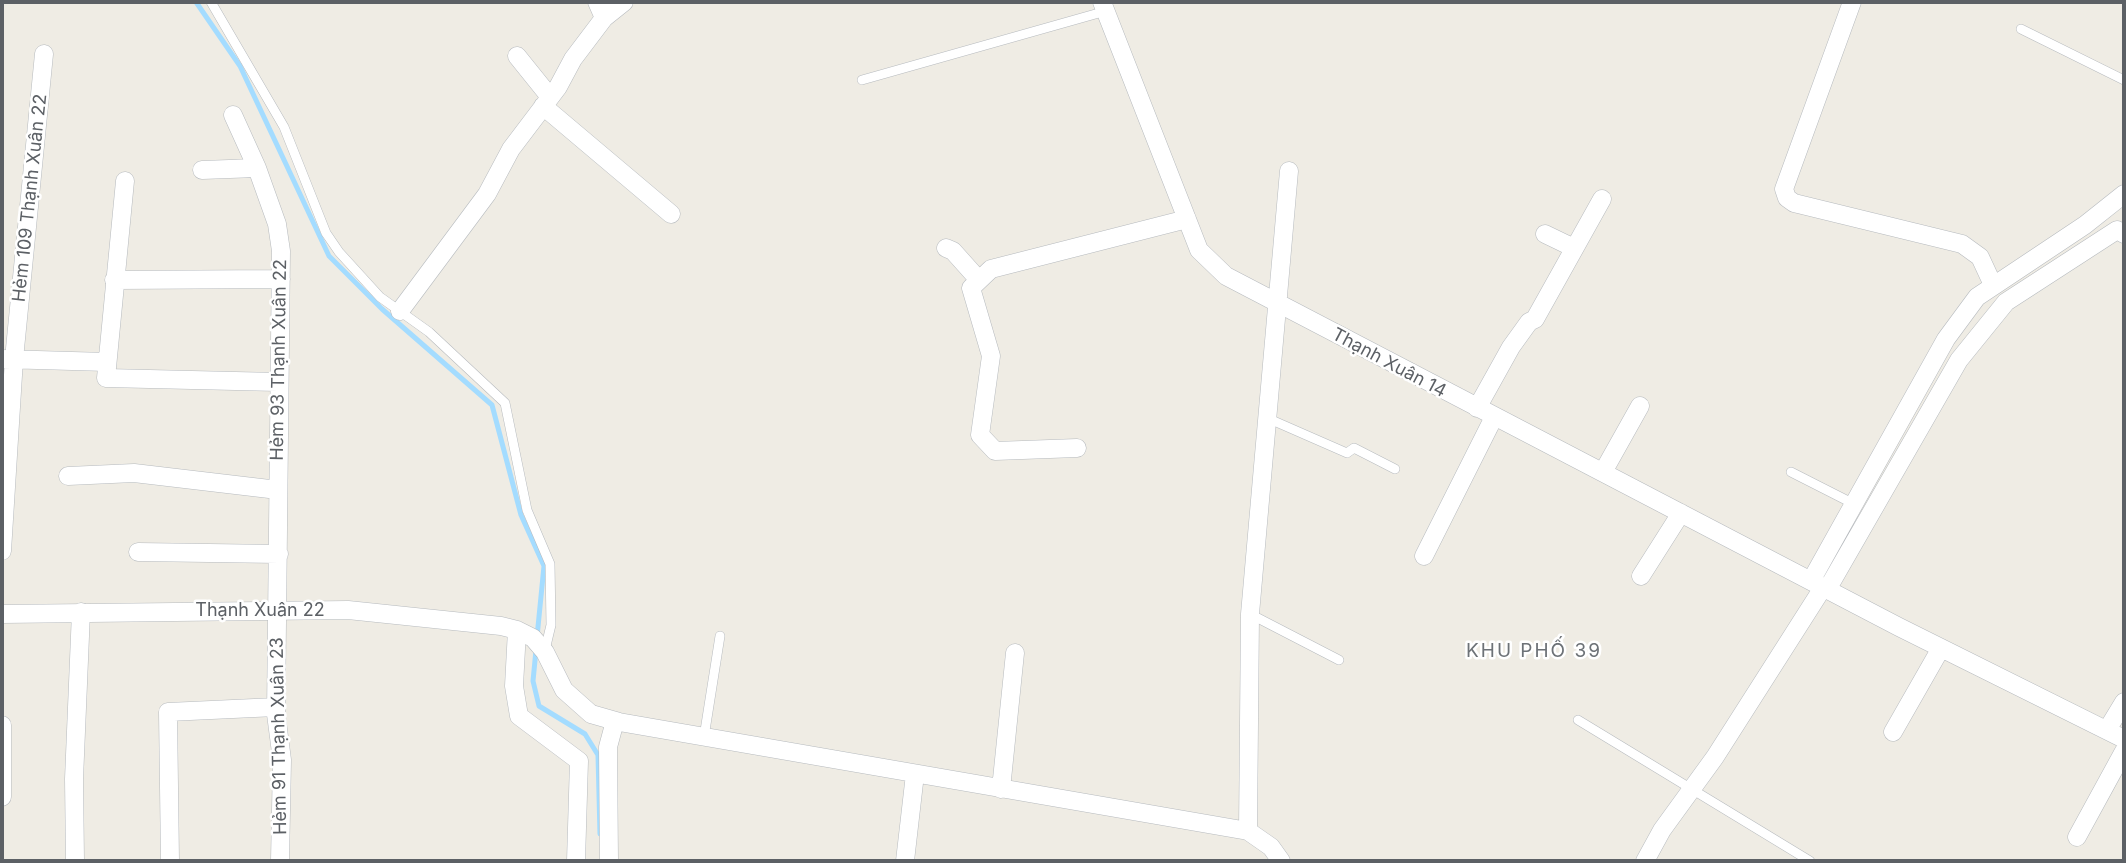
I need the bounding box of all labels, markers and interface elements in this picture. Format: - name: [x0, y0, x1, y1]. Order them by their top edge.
- street label: Hẻm 109 Thạnh Xuân 22: [8, 93, 52, 303]
- street label: Hẻm 93 Thạnh Xuân 22: [266, 259, 292, 461]
- street label: Thạnh Xuân 14: [1328, 324, 1450, 402]
- street label: Thạnh Xuân 22: [195, 600, 325, 622]
- street label: Hẻm 91 Thạnh Xuân 23: [266, 637, 292, 835]
- district label: KHU PHỐ 39: [1467, 640, 1601, 662]

